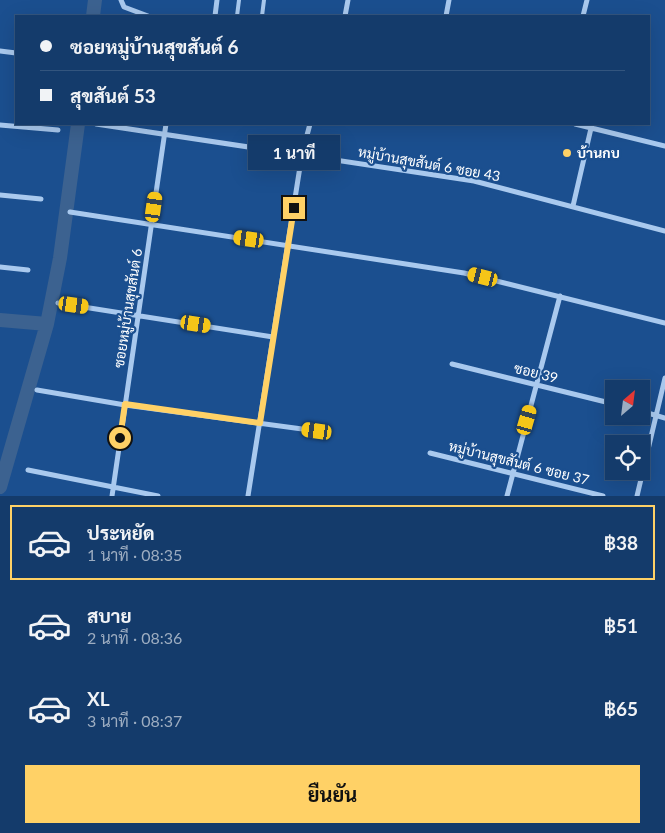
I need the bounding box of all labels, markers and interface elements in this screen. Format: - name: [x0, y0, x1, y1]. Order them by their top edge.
- text: ซอยหมู่บ้านสุขสันต์ 6: [70, 35, 239, 58]
- text: สุขสันต์ 53: [70, 84, 156, 107]
- callout: 1 นาที: [248, 136, 340, 170]
- text: 1 นาที: [273, 143, 315, 162]
- street label: หมู่บ้านสุขสันต์ 6 ซอย 43: [356, 143, 502, 186]
- place label: บ้านกบ: [577, 144, 620, 161]
- marker: บ้านกบ: [561, 147, 573, 159]
- car: [144, 191, 163, 223]
- route end: [283, 197, 305, 219]
- car: [233, 229, 264, 249]
- street label: ซอยหมู่บ้านสุขสันต์ 6: [110, 247, 147, 369]
- car: [466, 266, 499, 288]
- car: [58, 295, 89, 315]
- car: [180, 314, 211, 334]
- street label: ซอย 39: [512, 359, 560, 386]
- north arrow: [605, 380, 650, 425]
- map controls: [605, 380, 650, 480]
- car: [515, 404, 538, 436]
- car: [301, 421, 332, 441]
- route start: [109, 427, 131, 449]
- button: locate: [605, 435, 650, 480]
- street label: หมู่บ้านสุขสันต์ 6 ซอย 37: [447, 437, 591, 490]
- icon: car: [27, 520, 72, 565]
- text: ประหยัด: [87, 521, 155, 544]
- text: ฿38: [603, 531, 638, 554]
- text: 1 นาที · 08:35: [87, 545, 182, 564]
- icon: car: [27, 603, 72, 648]
- text: สบาย: [87, 604, 132, 627]
- text: ฿51: [603, 614, 638, 637]
- text: 2 นาที · 08:36: [87, 628, 182, 647]
- icon: car: [27, 686, 72, 731]
- text: XL: [87, 687, 110, 710]
- text: ฿65: [603, 697, 638, 720]
- text: 3 นาที · 08:37: [87, 711, 182, 730]
- button: ยืนยัน: [25, 765, 640, 823]

